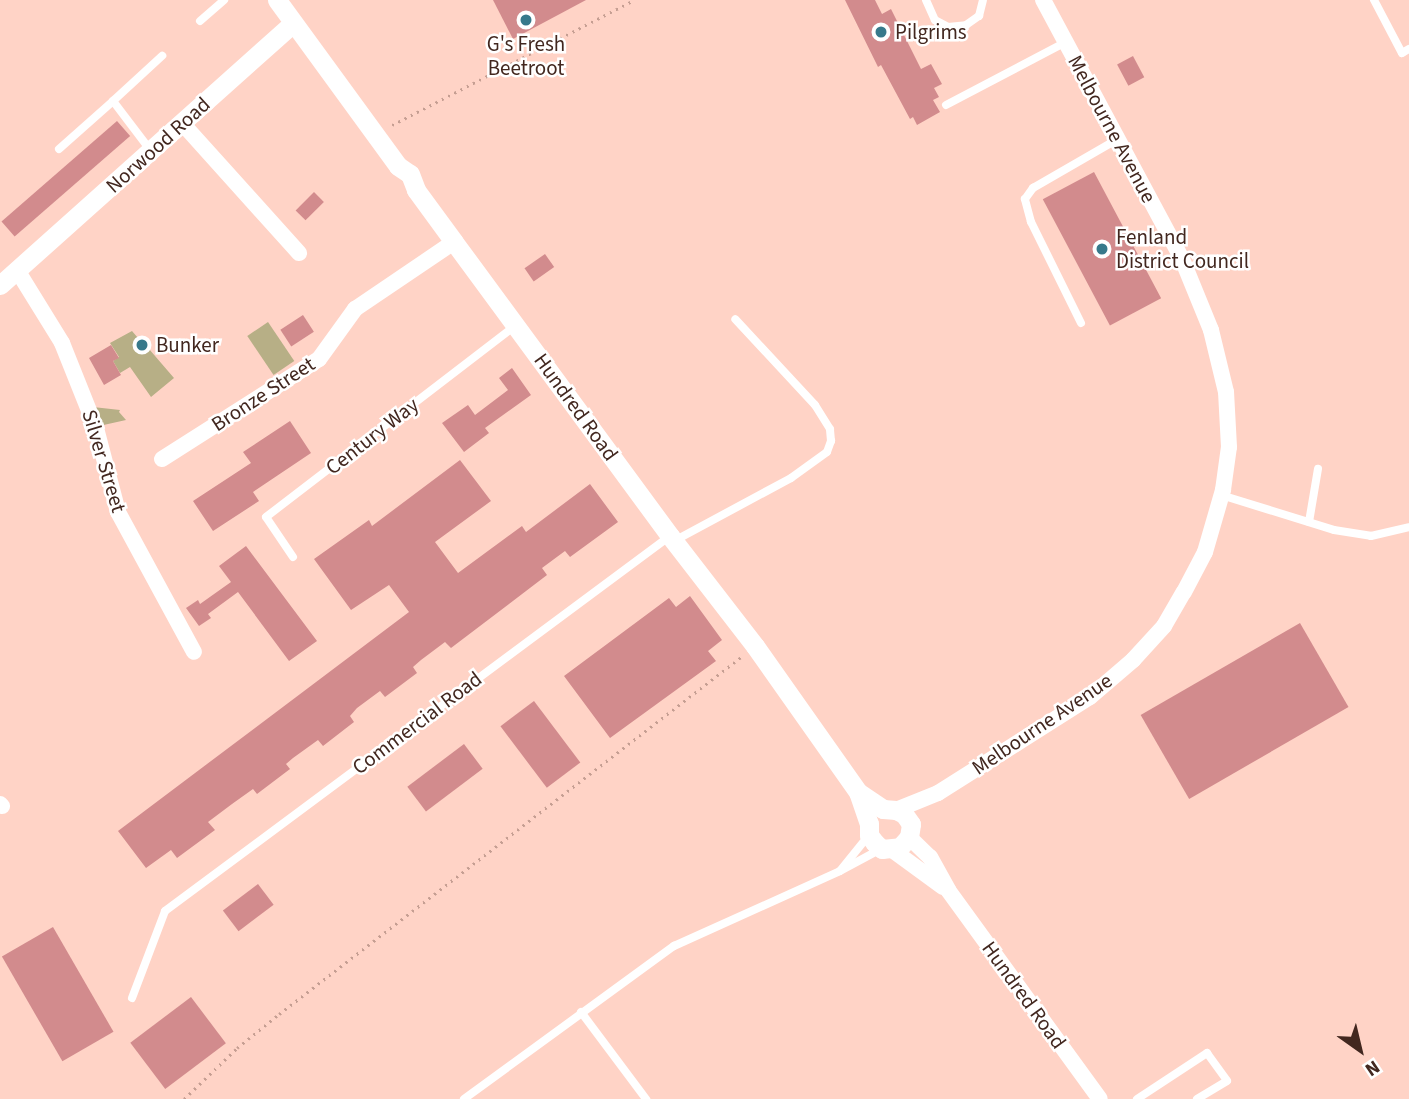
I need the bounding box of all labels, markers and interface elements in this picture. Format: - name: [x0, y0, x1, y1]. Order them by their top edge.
- marker: G's Fresh Beetroot: [518, 12, 534, 28]
- place label: Pilgrims: [895, 19, 967, 45]
- marker: Pilgrims: [873, 24, 889, 40]
- place label: G's Fresh Beetroot: [487, 31, 565, 81]
- street label: Melbourne Avenue: [1062, 51, 1162, 207]
- street label: Norwood Road: [101, 92, 215, 198]
- place label: Fenland District Council: [1116, 224, 1249, 274]
- marker: Fenland District Council: [1094, 241, 1110, 257]
- place label: Bunker: [156, 332, 219, 358]
- marker: Bunker: [134, 337, 150, 353]
- street label: Hundred Road: [529, 348, 623, 466]
- street label: Bronze Street: [207, 351, 319, 437]
- street label: Century Way: [321, 392, 423, 480]
- street label: Silver Street: [76, 407, 132, 515]
- street label: Commercial Road: [347, 666, 487, 780]
- street label: Melbourne Avenue: [967, 668, 1117, 780]
- street label: Hundred Road: [977, 936, 1071, 1054]
- north arrow: [1325, 1015, 1395, 1085]
- text: N: [1359, 1053, 1385, 1083]

